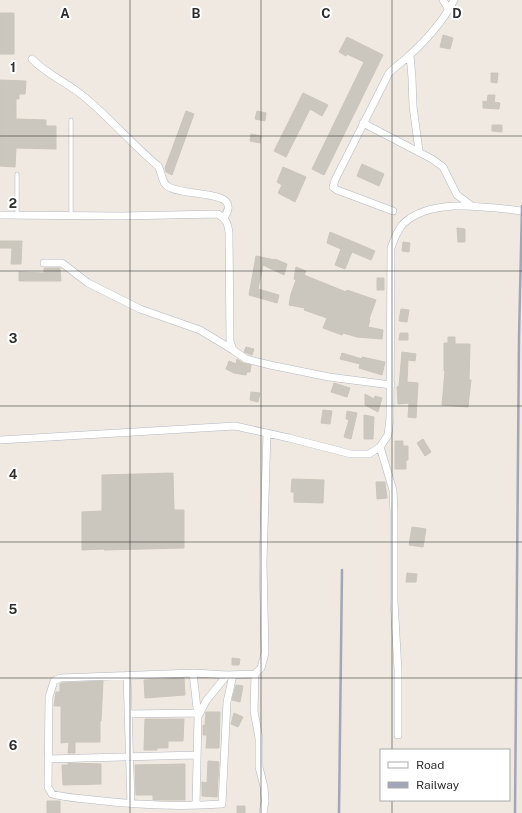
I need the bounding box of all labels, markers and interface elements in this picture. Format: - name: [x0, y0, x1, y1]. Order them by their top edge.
- text: A: [60, 6, 70, 21]
- text: B: [192, 6, 201, 21]
- text: C: [321, 6, 331, 21]
- text: D: [452, 6, 462, 21]
- text: 1: [10, 60, 16, 75]
- text: 2: [9, 196, 17, 211]
- text: 3: [9, 331, 18, 346]
- text: 4: [9, 467, 18, 482]
- text: 5: [9, 602, 18, 617]
- text: 6: [9, 738, 18, 753]
- legend: [380, 749, 510, 801]
- text: Road: [416, 758, 444, 772]
- text: Railway: [416, 778, 460, 792]

